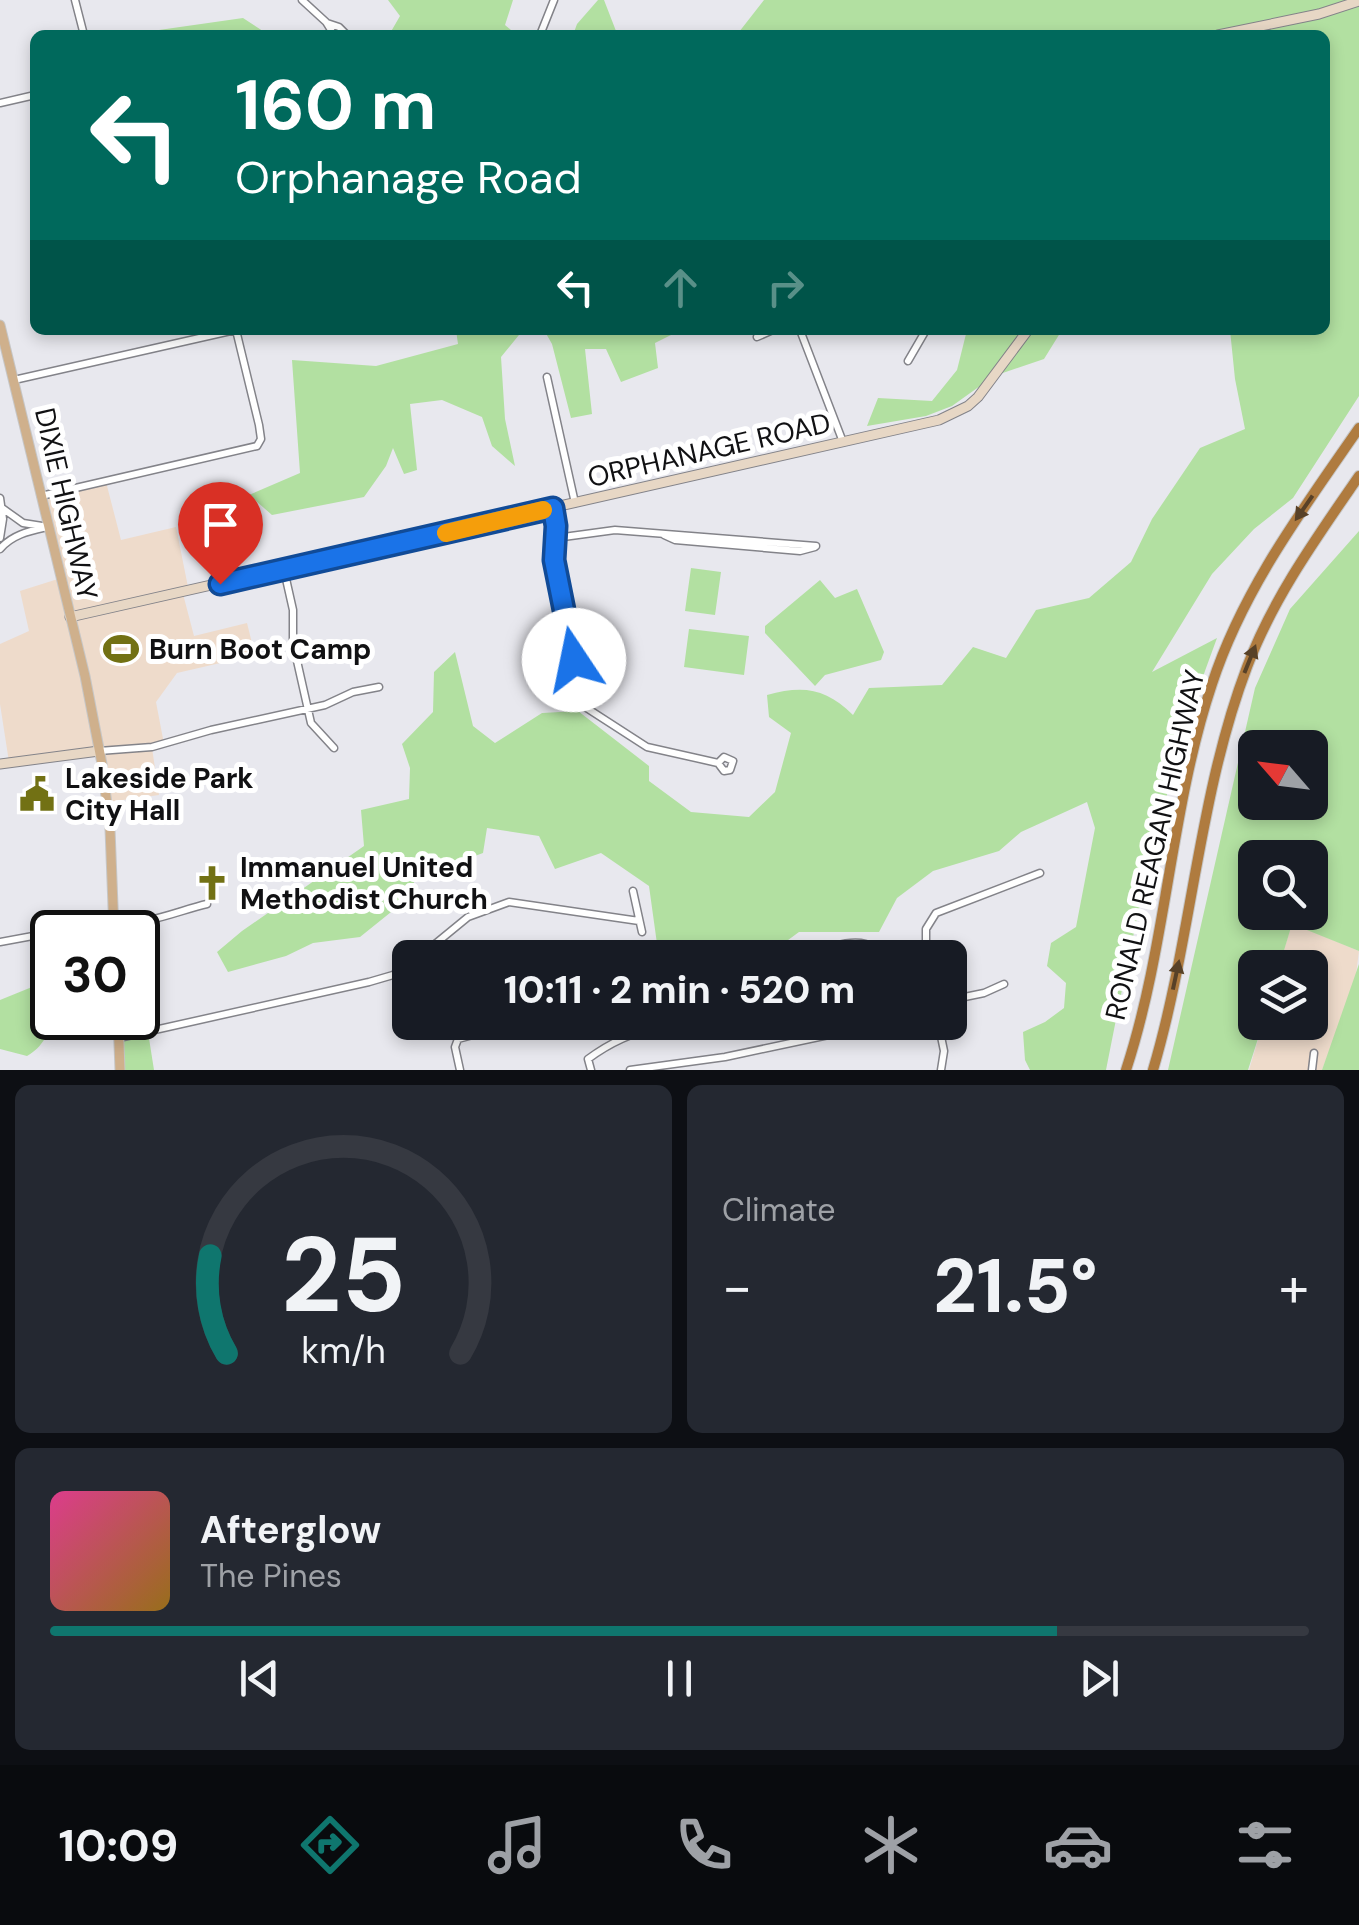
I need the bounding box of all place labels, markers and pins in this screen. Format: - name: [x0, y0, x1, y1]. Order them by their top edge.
- pin: [178, 482, 263, 585]
- sports icon: Burn Boot Camp: [102, 630, 140, 668]
- place label: Burn Boot Camp: [149, 631, 371, 668]
- place label: Lakeside Park City Hall: [65, 760, 254, 829]
- public building icon: Lakeside Park City Hall: [18, 775, 56, 813]
- place label: Immanuel United Methodist Church: [240, 849, 488, 918]
- church icon: Immanuel United Methodist Church: [193, 864, 231, 902]

